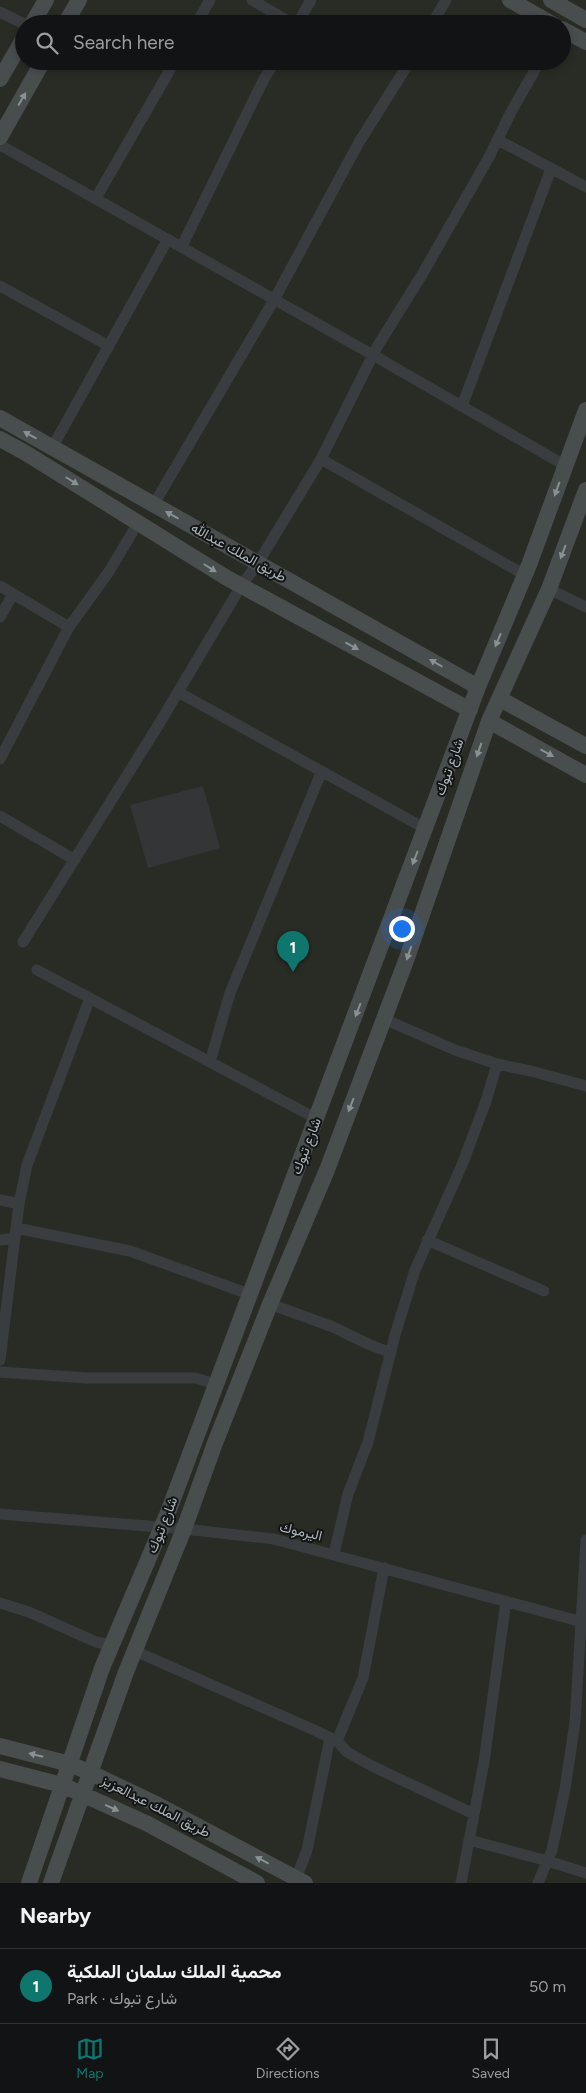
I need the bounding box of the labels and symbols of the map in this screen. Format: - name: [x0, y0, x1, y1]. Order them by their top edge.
- one-way arrow: [17, 92, 26, 106]
- one-way arrow: [24, 431, 37, 440]
- one-way arrow: [65, 477, 79, 486]
- one-way arrow: [553, 482, 561, 497]
- one-way arrow: [166, 510, 179, 519]
- street label: طريق الملك عبدالله: [188, 519, 289, 586]
- one-way arrow: [559, 545, 567, 560]
- one-way arrow: [203, 563, 216, 572]
- one-way arrow: [493, 633, 501, 647]
- one-way arrow: [345, 642, 359, 650]
- one-way arrow: [429, 658, 443, 667]
- street label: شارع تبوك: [431, 736, 469, 799]
- one-way arrow: [475, 743, 483, 758]
- one-way arrow: [540, 749, 554, 758]
- one-way arrow: [411, 850, 418, 865]
- your location: [389, 916, 415, 942]
- pin: 1: [277, 931, 309, 972]
- one-way arrow: [405, 946, 413, 961]
- one-way arrow: [354, 1002, 361, 1017]
- one-way arrow: [347, 1098, 355, 1113]
- street label: شارع تبوك: [288, 1115, 327, 1178]
- street label: شارع تبوك: [143, 1494, 183, 1557]
- street label: اليرموك: [278, 1518, 324, 1545]
- one-way arrow: [28, 1751, 43, 1759]
- street label: طريق الملك عبدالعزيز: [98, 1771, 213, 1841]
- one-way arrow: [105, 1804, 119, 1812]
- one-way arrow: [255, 1856, 268, 1865]

